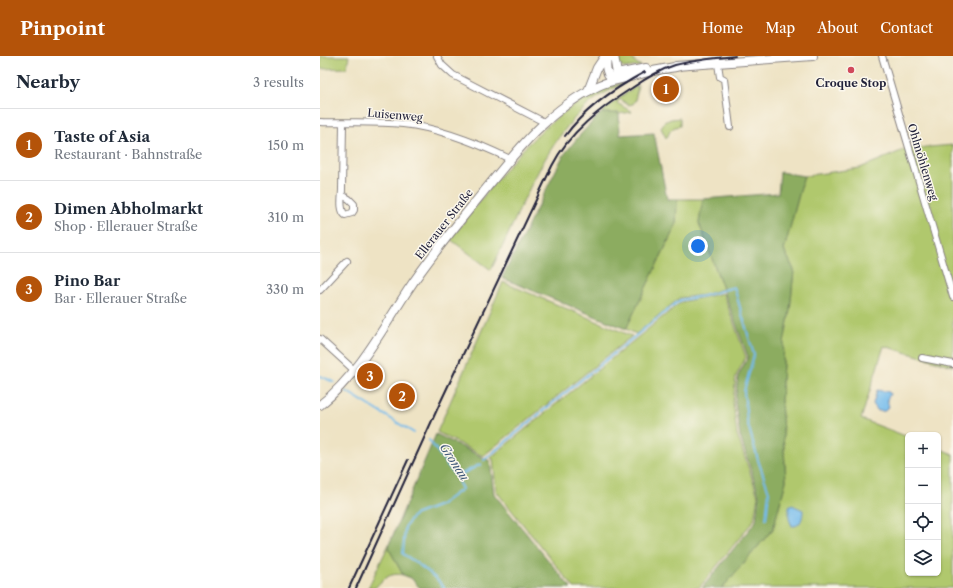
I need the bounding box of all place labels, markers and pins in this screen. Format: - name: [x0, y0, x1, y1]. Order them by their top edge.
- marker: Croque Stop: [846, 65, 856, 75]
- pin: 1: [653, 74, 679, 104]
- place label: Croque Stop: [816, 76, 886, 90]
- pin: 3: [357, 361, 383, 391]
- pin: 2: [389, 381, 415, 411]

